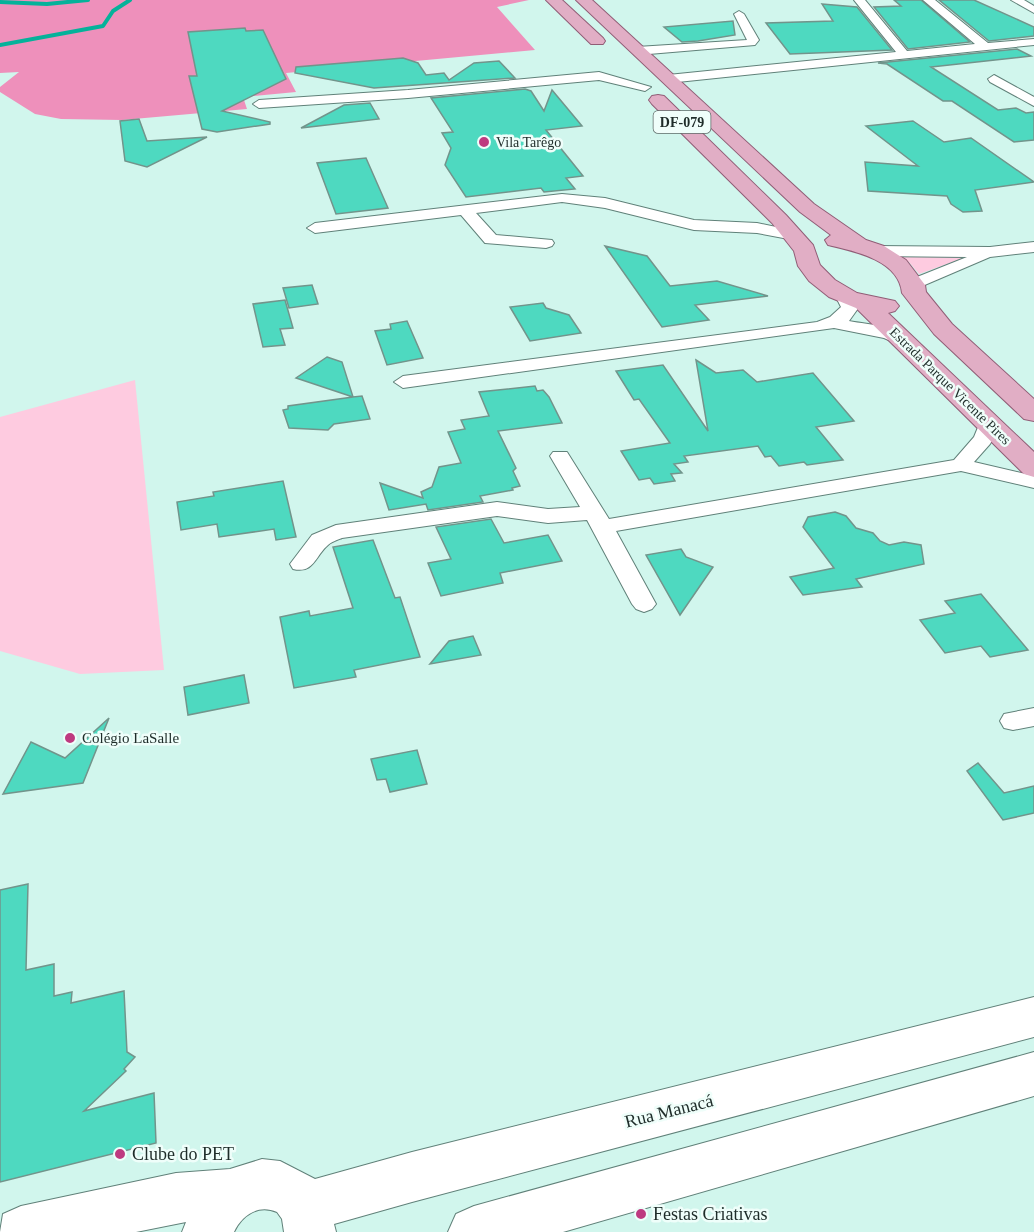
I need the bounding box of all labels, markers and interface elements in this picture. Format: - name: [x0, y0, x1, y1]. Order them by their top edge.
- road number: DF-079: [654, 111, 710, 133]
- marker: Vila Tarêgo: [477, 135, 491, 149]
- place label: Vila Tarêgo: [496, 135, 561, 150]
- street label: Estrada Parque Vicente Pires: [887, 324, 1013, 448]
- place label: Colégio LaSalle: [82, 730, 179, 746]
- marker: Colégio LaSalle: [63, 731, 77, 745]
- street label: Rua Manacá: [623, 1090, 715, 1132]
- place label: Clube do PET: [132, 1144, 234, 1164]
- marker: Clube do PET: [113, 1147, 127, 1161]
- place label: Festas Criativas: [653, 1204, 768, 1224]
- marker: Festas Criativas: [634, 1207, 648, 1221]

